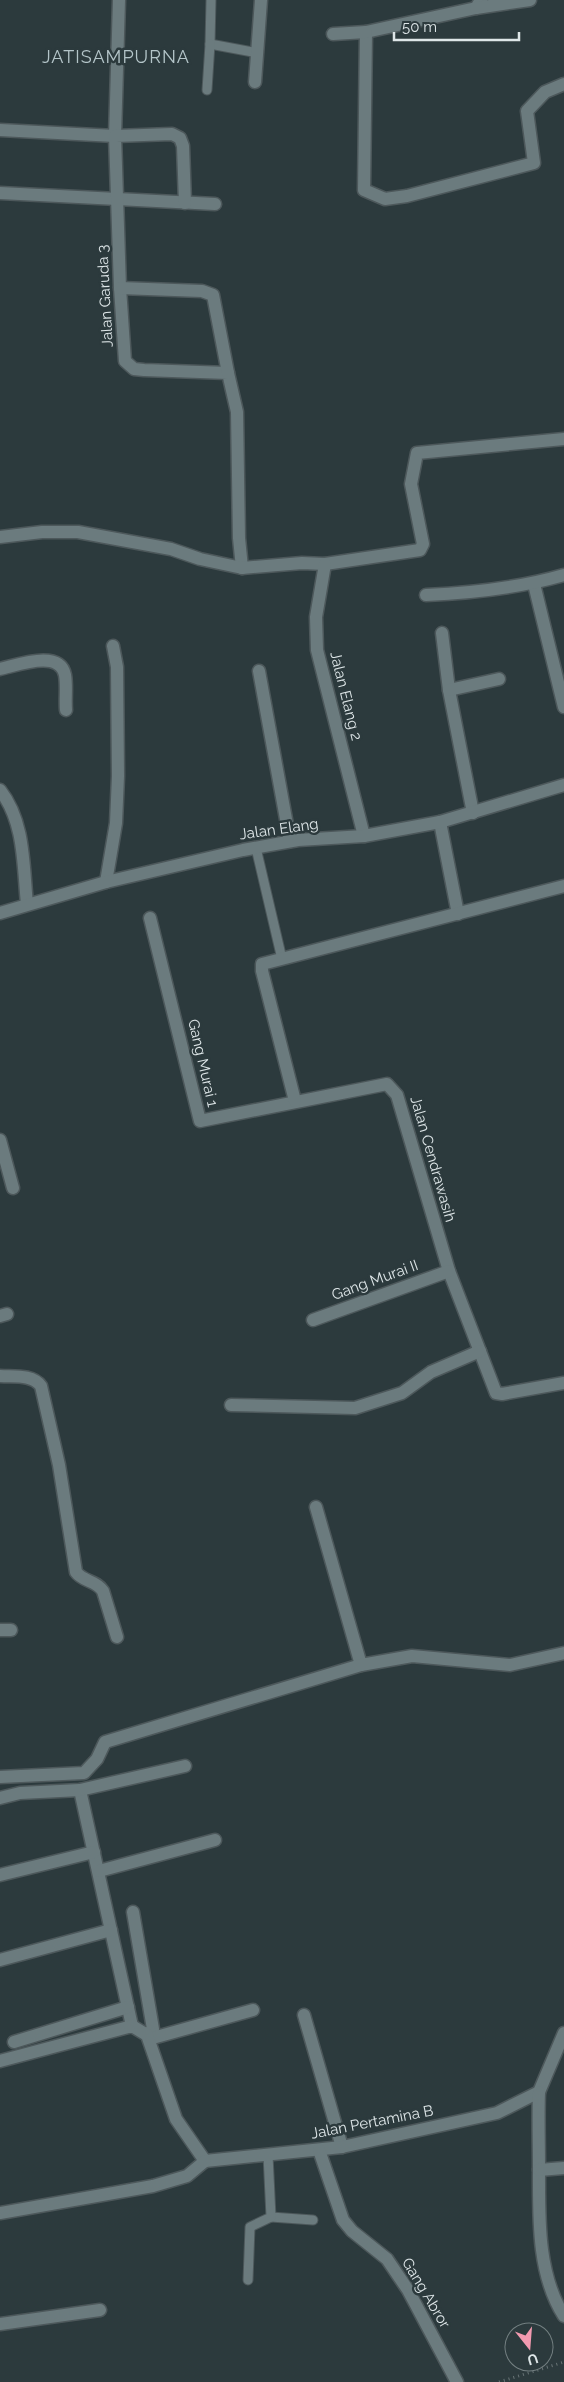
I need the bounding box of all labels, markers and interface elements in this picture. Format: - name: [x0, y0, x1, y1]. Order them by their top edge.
- scale bar: [394, 10, 519, 42]
- text: 50 m: [402, 18, 437, 36]
- district label: JATISAMPURNA: [42, 46, 190, 67]
- street label: Jalan Garuda 3: [93, 244, 117, 348]
- street label: Jalan Elang 2: [326, 650, 366, 743]
- street label: Jalan Elang: [238, 815, 320, 843]
- street label: Gang Murai 1: [184, 1017, 222, 1109]
- street label: Jalan Cendrawasih: [406, 1094, 460, 1224]
- street label: Gang Murai II: [329, 1256, 421, 1304]
- street label: Jalan Pertamina B: [309, 2101, 435, 2143]
- street label: Gang Abror: [398, 2255, 454, 2332]
- north arrow: [504, 2322, 554, 2372]
- text: U: [525, 2350, 540, 2369]

